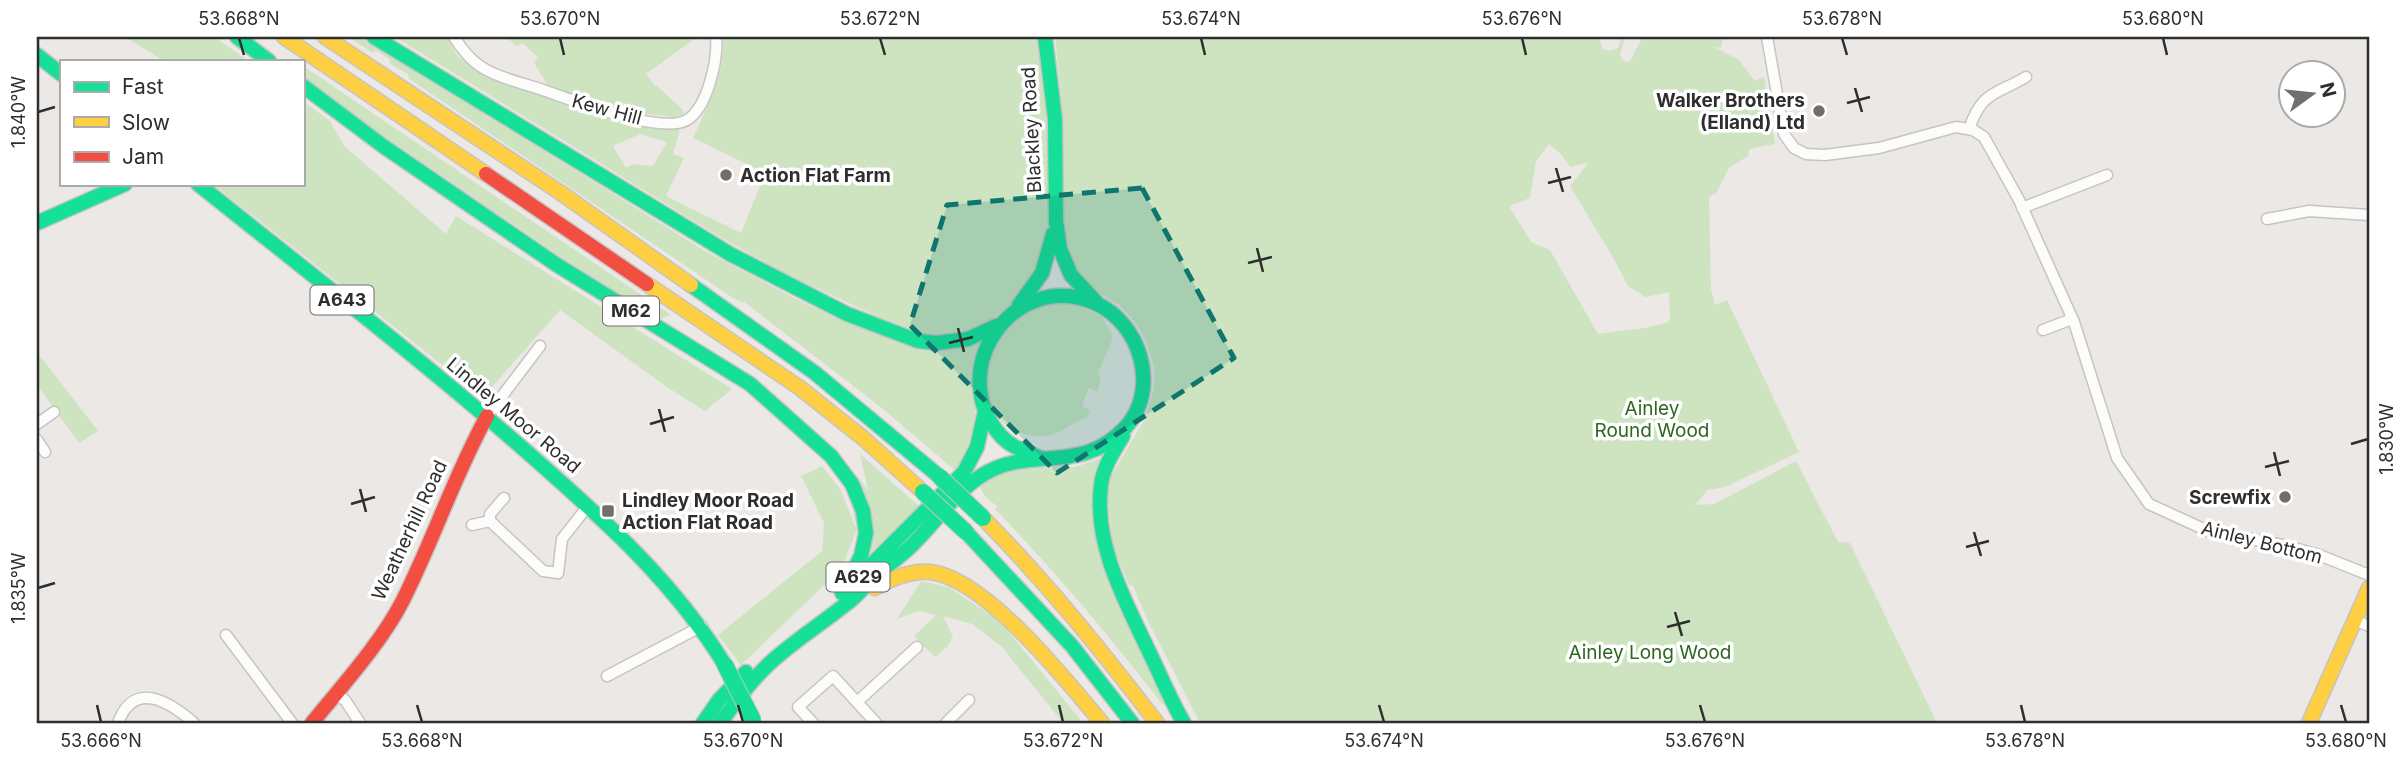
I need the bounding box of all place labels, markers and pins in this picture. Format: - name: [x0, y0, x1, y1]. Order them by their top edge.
- place label: Walker Brothers (Elland) Ltd: [1656, 89, 1805, 134]
- marker: Walker Brothers (Elland) Ltd: [1811, 103, 1827, 119]
- place label: Action Flat Farm: [740, 164, 891, 187]
- marker: Action Flat Farm: [718, 167, 734, 183]
- place label: Screwfix: [2189, 486, 2271, 509]
- place label: Lindley Moor Road Action Flat Road: [622, 489, 794, 534]
- marker: Screwfix: [2277, 489, 2293, 505]
- marker: Lindley Moor Road Action Flat Road: [600, 503, 616, 519]

